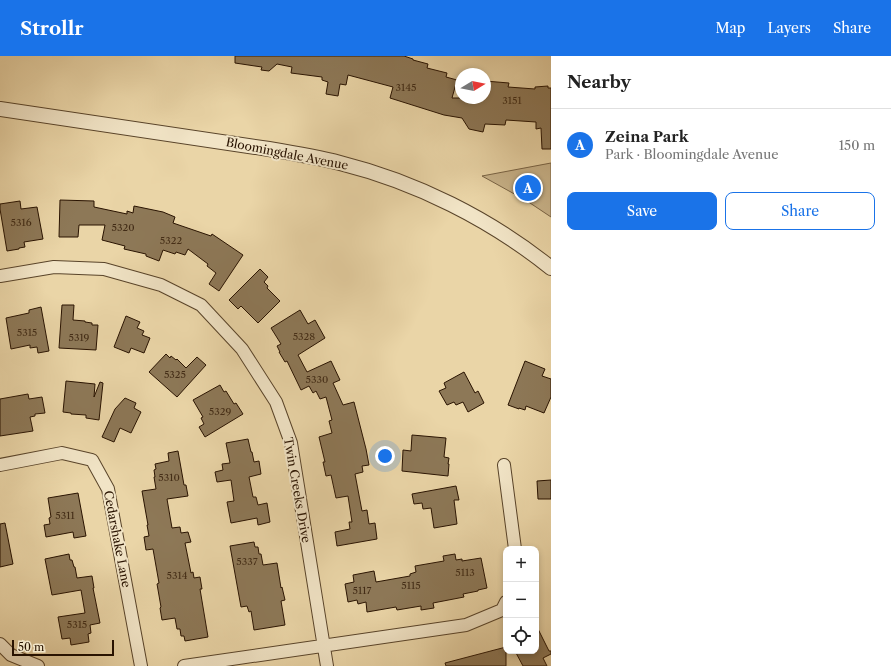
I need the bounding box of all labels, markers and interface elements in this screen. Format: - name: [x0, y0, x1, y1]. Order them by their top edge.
- text: Strollr: [20, 17, 84, 40]
- text: Map: [715, 19, 745, 37]
- text: Layers: [767, 19, 811, 37]
- text: Share: [833, 19, 871, 37]
- north arrow: [455, 68, 491, 104]
- text: Nearby: [567, 72, 631, 92]
- house number: 3145: [396, 81, 416, 94]
- house number: 3151: [502, 94, 522, 107]
- text: Zeina Park: [605, 127, 689, 146]
- street label: Bloomingdale Avenue: [225, 134, 350, 173]
- text: A: [575, 137, 585, 153]
- text: 150 m: [839, 137, 875, 153]
- text: Park · Bloomingdale Avenue: [605, 146, 778, 162]
- pin: A: [515, 173, 541, 203]
- button: Save: [567, 192, 717, 230]
- button: Share: [725, 192, 875, 230]
- house number: 5316: [11, 216, 32, 229]
- house number: 5320: [111, 221, 135, 234]
- house number: 5322: [160, 234, 182, 247]
- house number: 5315: [17, 326, 37, 339]
- house number: 5328: [293, 330, 315, 343]
- house number: 5319: [68, 331, 90, 344]
- house number: 5325: [164, 368, 186, 381]
- house number: 5330: [306, 373, 328, 386]
- house number: 5329: [209, 405, 231, 418]
- street label: Twin Creeks Drive: [281, 436, 314, 544]
- your location: [375, 446, 395, 466]
- house number: 5310: [158, 471, 180, 484]
- street label: Cedarshake Lane: [101, 489, 134, 589]
- house number: 5311: [55, 509, 75, 522]
- map controls: [503, 546, 539, 654]
- button: +: [503, 546, 539, 582]
- house number: 5337: [236, 555, 258, 568]
- house number: 5113: [455, 566, 475, 579]
- house number: 5314: [167, 569, 188, 582]
- house number: 5115: [401, 579, 421, 592]
- button: −: [503, 582, 539, 618]
- house number: 5117: [353, 584, 371, 597]
- house number: 5315: [67, 618, 87, 631]
- button: locate: [503, 618, 539, 654]
- scale bar: [12, 638, 114, 657]
- text: 50 m: [18, 640, 44, 654]

